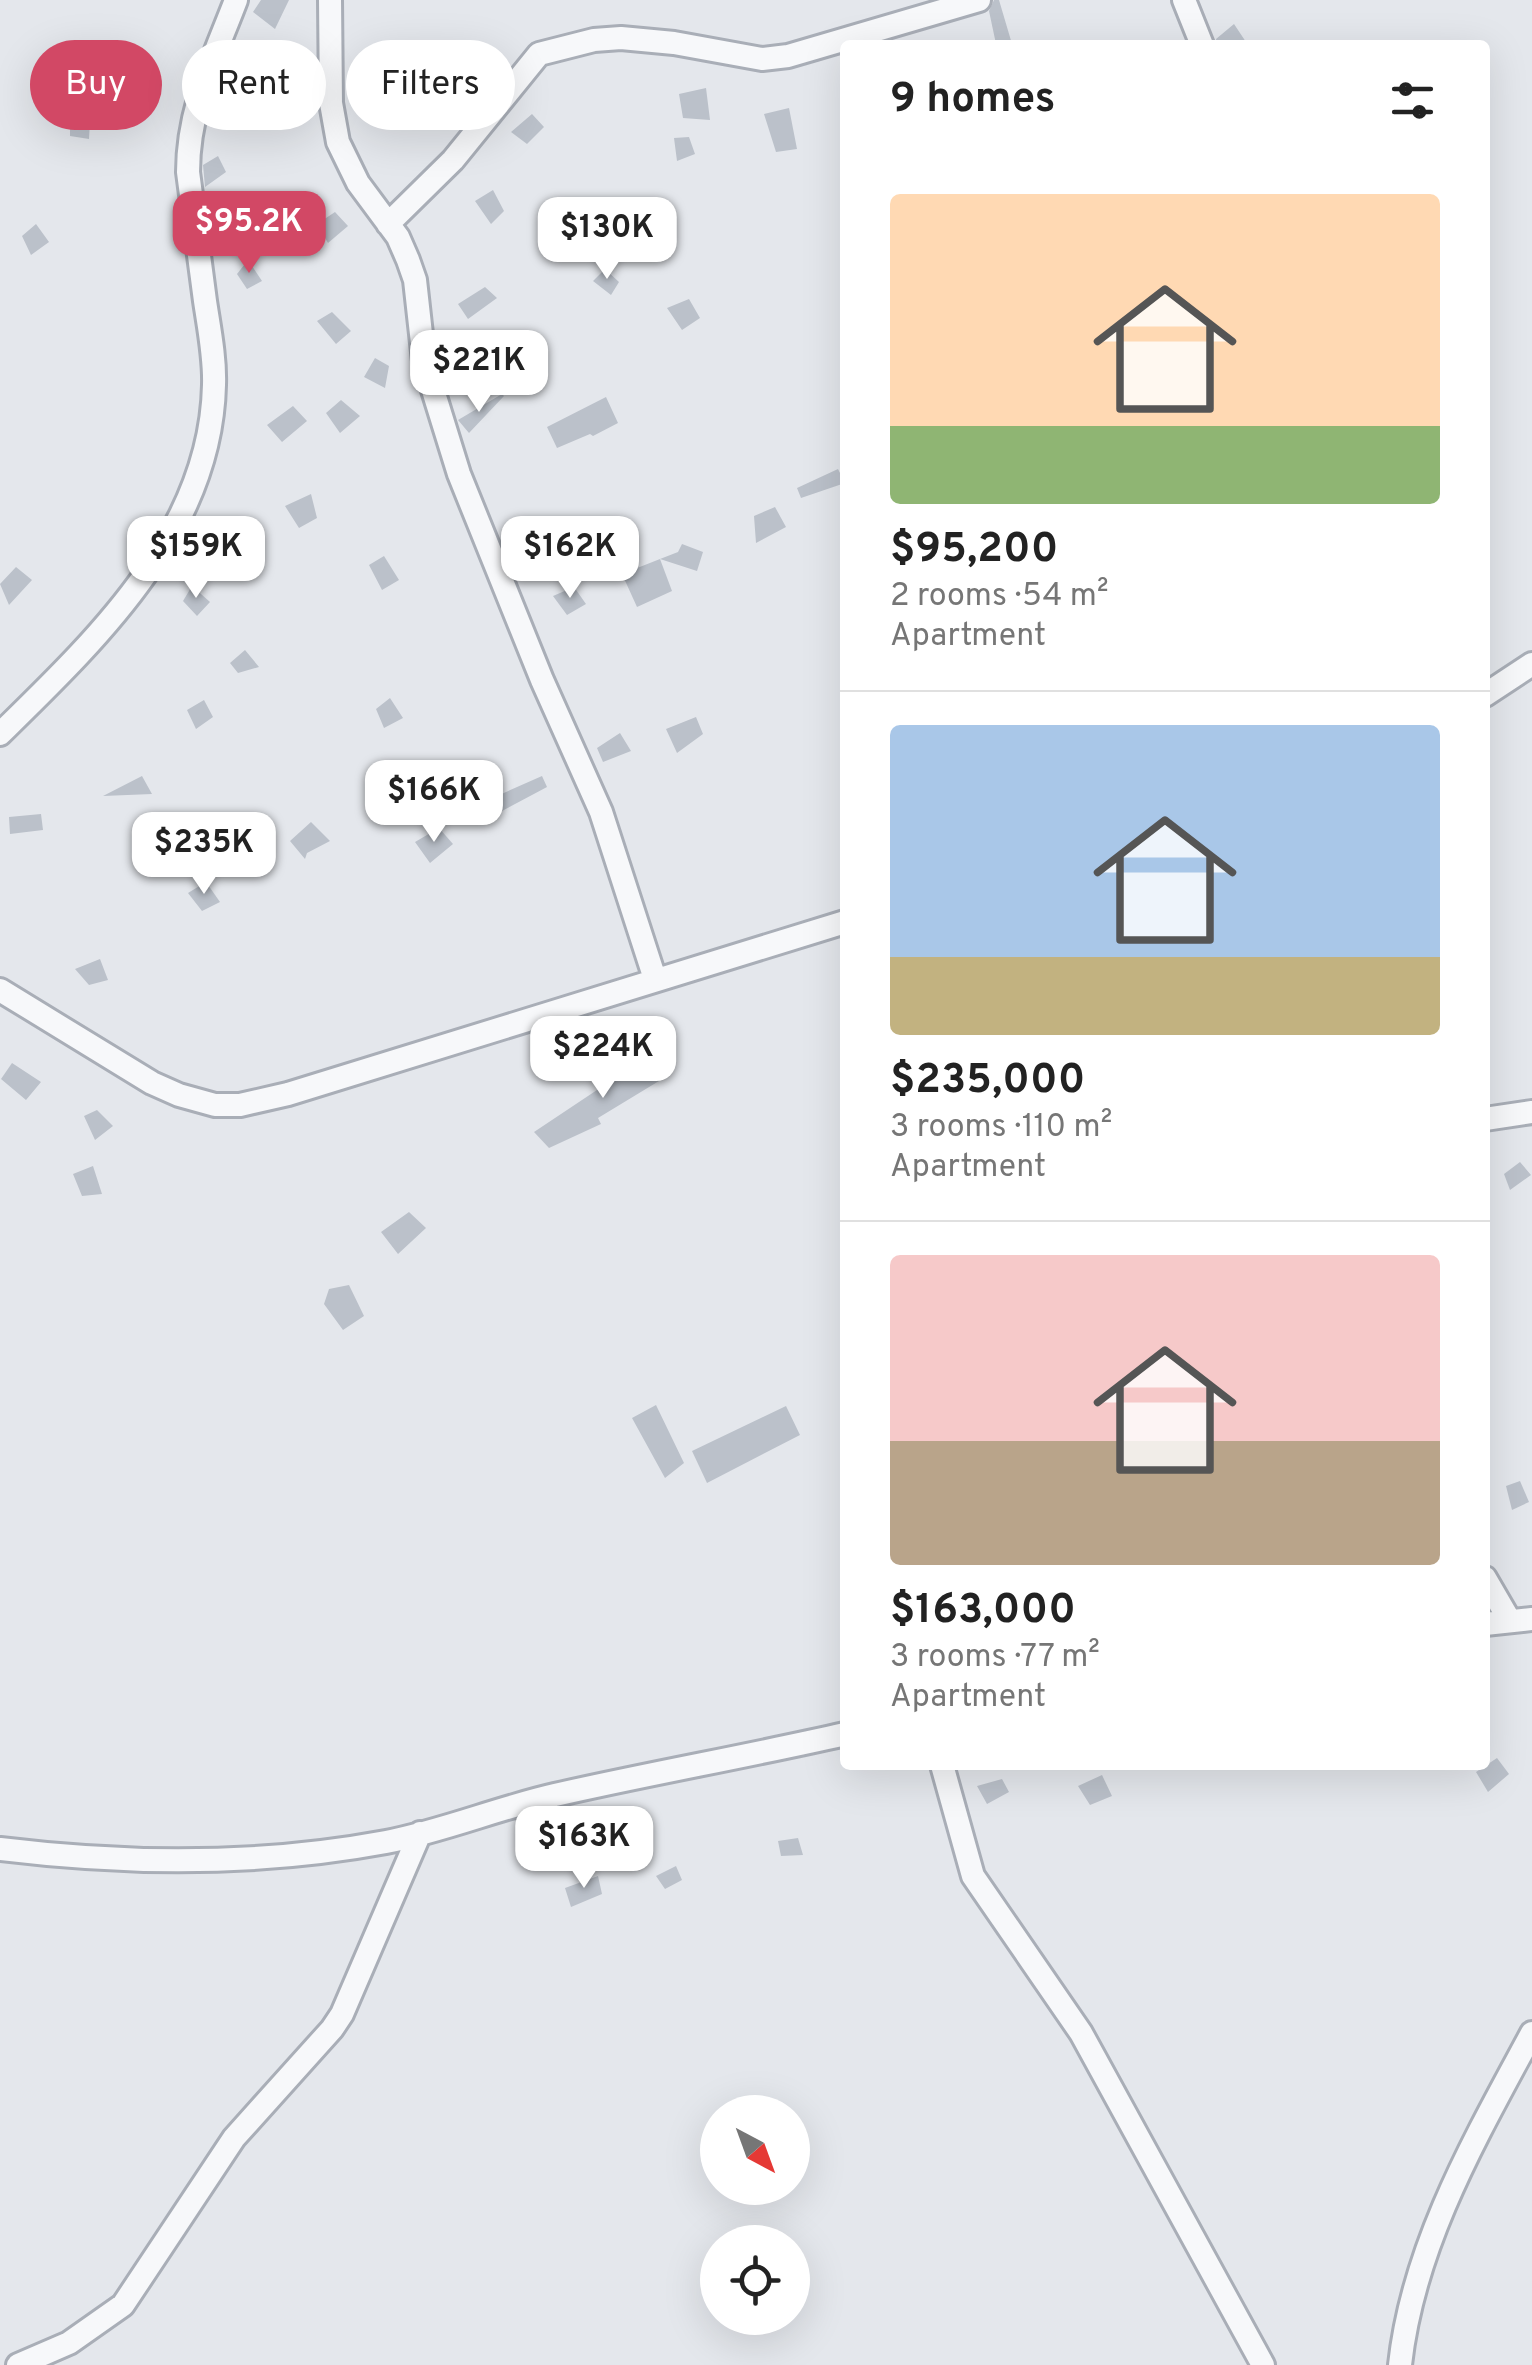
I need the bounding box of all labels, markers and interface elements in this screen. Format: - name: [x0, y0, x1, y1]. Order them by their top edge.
- chip: Buy: [30, 40, 162, 130]
- chip: Rent: [182, 40, 326, 130]
- chip: Filters: [346, 40, 515, 130]
- icon: filters: [1385, 73, 1440, 128]
- text: 9 homes: [890, 74, 1055, 127]
- pin: $95.2K: [168, 191, 330, 276]
- pin: $130K: [537, 197, 677, 282]
- text: $95.2K: [195, 203, 303, 243]
- text: $130K: [560, 209, 654, 249]
- icon: home: [1075, 259, 1255, 439]
- pin: $221K: [409, 330, 549, 415]
- text: $221K: [432, 342, 526, 382]
- pin: $159K: [126, 516, 266, 601]
- pin: $162K: [500, 516, 640, 601]
- text: $95,200: [890, 524, 1058, 577]
- text: $159K: [149, 528, 243, 568]
- text: $162K: [523, 528, 617, 568]
- text: 2 rooms · 54 m²: [890, 577, 1109, 617]
- text: Apartment: [890, 617, 1046, 657]
- pin: $166K: [364, 760, 504, 845]
- text: $166K: [387, 772, 481, 812]
- icon: home: [1075, 790, 1255, 970]
- pin: $235K: [134, 812, 274, 897]
- text: $235K: [154, 824, 254, 864]
- pin: $224K: [533, 1016, 673, 1101]
- text: $224K: [552, 1028, 654, 1068]
- text: $235,000: [890, 1055, 1085, 1108]
- text: 3 rooms · 110 m²: [890, 1108, 1112, 1148]
- text: Apartment: [890, 1148, 1046, 1188]
- icon: home: [1075, 1320, 1255, 1500]
- text: $163,000: [890, 1585, 1076, 1638]
- text: 3 rooms · 77 m²: [890, 1638, 1100, 1678]
- text: Apartment: [890, 1678, 1046, 1718]
- pin: $163K: [514, 1806, 654, 1891]
- text: $163K: [537, 1818, 631, 1858]
- north arrow: [700, 2095, 810, 2205]
- map controls: [700, 2095, 810, 2335]
- button: locate: [700, 2225, 810, 2335]

